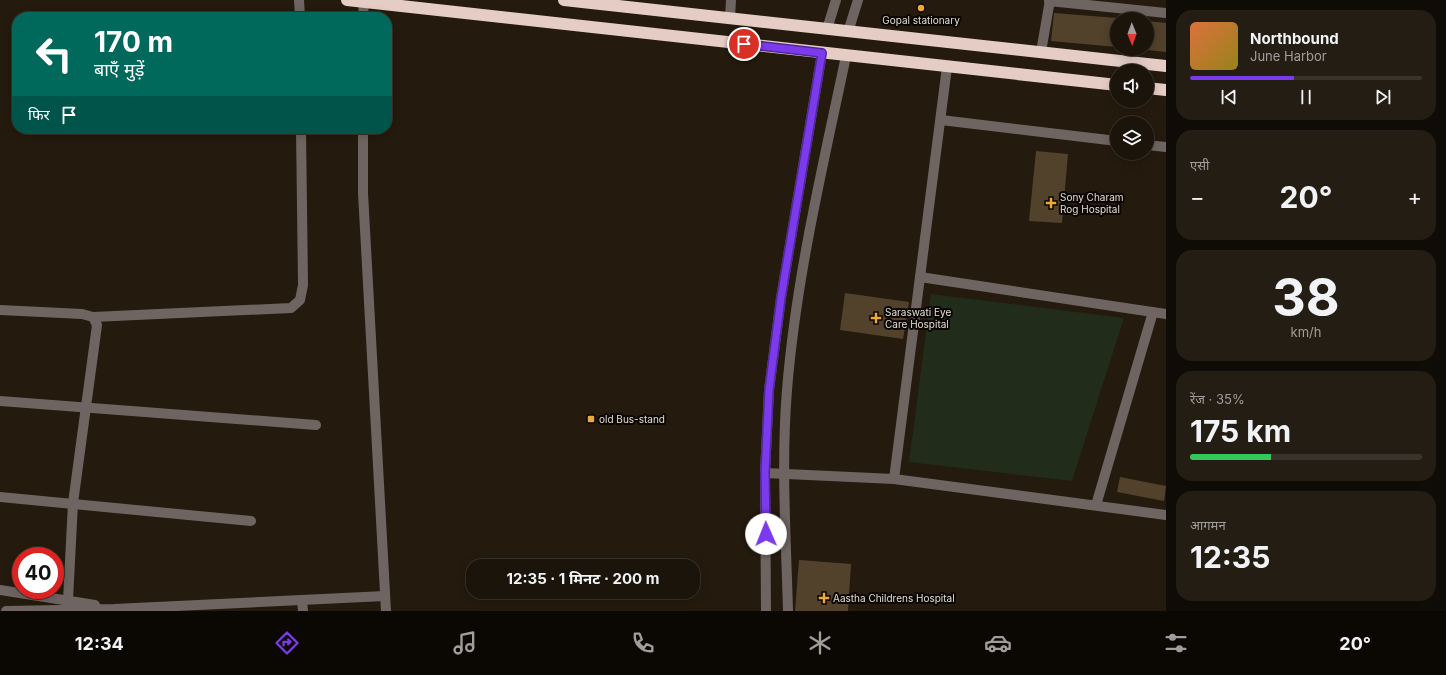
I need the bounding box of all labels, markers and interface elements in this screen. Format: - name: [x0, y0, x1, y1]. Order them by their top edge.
- marker: Gopal stationary: [916, 3, 926, 13]
- north arrow: [1110, 12, 1154, 56]
- map controls: [1110, 12, 1154, 160]
- place label: Gopal stationary: [882, 14, 960, 26]
- text: 170 m: [94, 25, 173, 59]
- pin: [727, 27, 761, 61]
- icon: left: [28, 28, 80, 80]
- text: Northbound: [1250, 29, 1339, 48]
- icon: arrive: [733, 33, 755, 55]
- text: June Harbor: [1250, 48, 1327, 64]
- text: बाएँ मुड़ें: [94, 59, 144, 80]
- button: sound: [1110, 64, 1154, 108]
- icon: previous: [1218, 86, 1240, 108]
- icon: pause: [1295, 86, 1317, 108]
- icon: next: [1372, 86, 1394, 108]
- icon: arrive: [58, 104, 80, 126]
- text: फिर: [28, 105, 50, 124]
- button: layers: [1110, 116, 1154, 160]
- text: एसी: [1190, 157, 1209, 173]
- text: 20°: [1280, 179, 1332, 215]
- text: −: [1190, 184, 1205, 210]
- text: +: [1407, 184, 1422, 210]
- place label: Sony Charam Rog Hospital: [1060, 191, 1124, 215]
- marker: Sony Charam Rog Hospital: [1045, 197, 1057, 209]
- text: 38: [1272, 266, 1340, 329]
- place label: Saraswati Eye Care Hospital: [885, 306, 951, 330]
- marker: Saraswati Eye Care Hospital: [870, 312, 882, 324]
- text: km/h: [1291, 324, 1321, 340]
- text: रेंज · 35%: [1190, 391, 1245, 407]
- place label: old Bus-stand: [599, 413, 665, 425]
- text: 175 km: [1190, 413, 1291, 449]
- marker: old Bus-stand: [586, 414, 596, 424]
- position arrow: [745, 513, 787, 555]
- text: आगमन: [1190, 517, 1226, 533]
- text: 12:35: [1190, 539, 1270, 575]
- speed limit sign: 40: [12, 547, 64, 599]
- text: 12:35 · 1 मिनट · 200 m: [507, 569, 659, 588]
- marker: Aastha Childrens Hospital: [818, 592, 830, 604]
- place label: Aastha Childrens Hospital: [833, 592, 955, 604]
- icon: directions: [273, 629, 301, 657]
- icon: music: [451, 629, 479, 657]
- icon: phone: [629, 629, 657, 657]
- icon: climate: [806, 629, 834, 657]
- icon: car: [984, 629, 1012, 657]
- icon: filters: [1162, 629, 1190, 657]
- text: 12:34: [75, 633, 124, 654]
- text: 20°: [1339, 633, 1371, 654]

